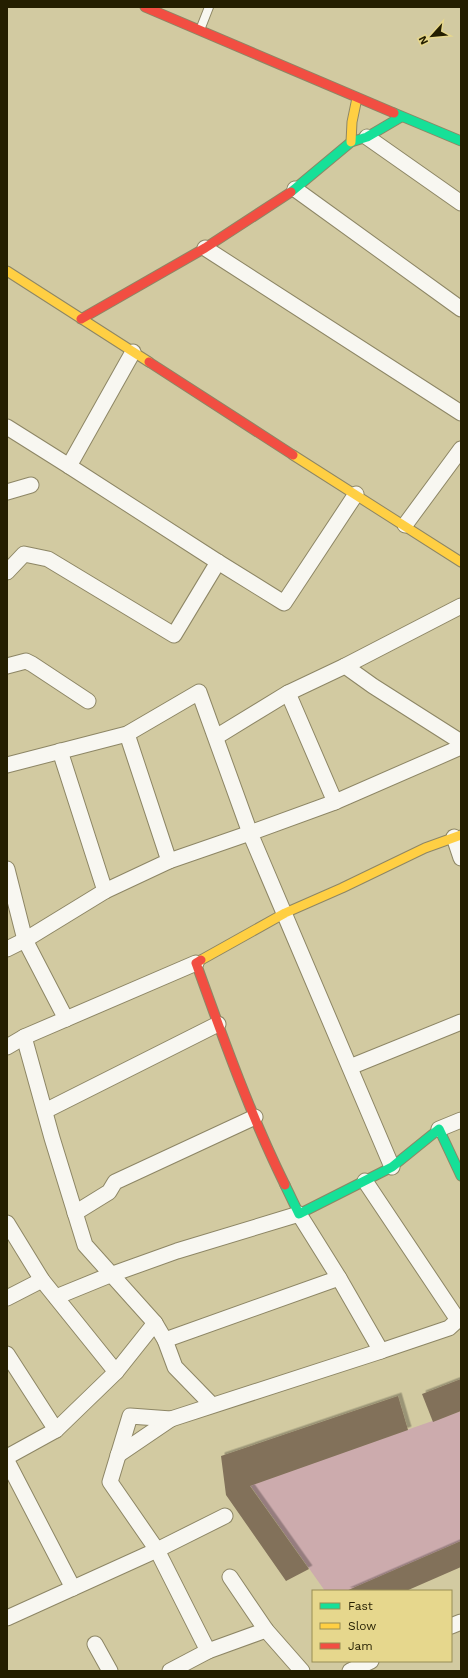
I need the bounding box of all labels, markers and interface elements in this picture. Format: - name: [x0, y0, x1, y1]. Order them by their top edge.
- north arrow: [412, 16, 452, 56]
- text: N: [416, 34, 431, 47]
- legend: [312, 1590, 452, 1662]
- text: Fast: [348, 1599, 373, 1613]
- text: Slow: [348, 1619, 376, 1633]
- text: Jam: [348, 1639, 373, 1653]

